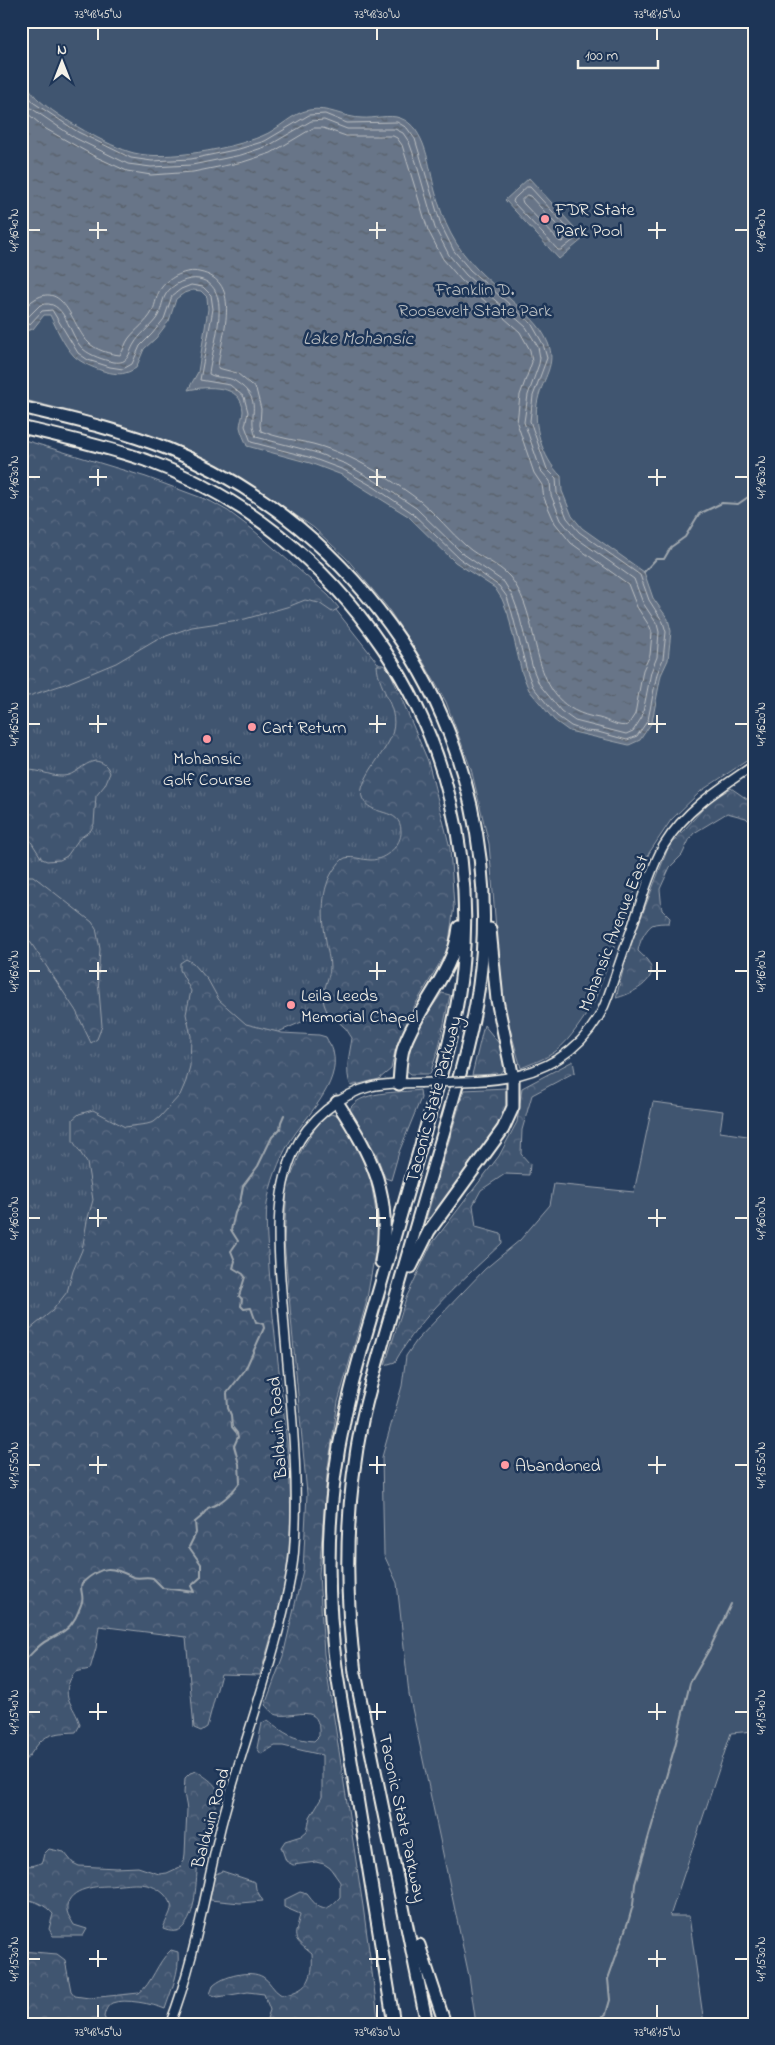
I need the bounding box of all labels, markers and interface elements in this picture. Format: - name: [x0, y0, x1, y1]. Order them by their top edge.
- text: 73°48'45"W: [74, 6, 122, 24]
- text: 73°48'30"W: [354, 6, 400, 24]
- text: 73°48'15"W: [634, 6, 680, 24]
- north arrow: [38, 38, 88, 88]
- scale bar: [578, 38, 658, 70]
- text: N: [57, 40, 67, 61]
- text: 100 m: [585, 45, 618, 67]
- place label: FDR State Park Pool: [554, 198, 636, 245]
- text: 41°16'40"N: [6, 208, 24, 252]
- text: 41°16'40"N: [753, 208, 771, 252]
- marker: FDR State Park Pool: [539, 213, 551, 225]
- park label: Franklin D. Roosevelt State Park: [398, 278, 552, 325]
- water label: Lake Mohansic: [303, 326, 415, 353]
- text: 41°16'30"N: [6, 455, 24, 499]
- text: 41°16'30"N: [753, 455, 771, 499]
- text: 41°16'20"N: [6, 702, 24, 746]
- text: 41°16'20"N: [753, 702, 771, 746]
- place label: Cart Return: [262, 716, 347, 742]
- marker: Cart Return: [246, 721, 258, 733]
- marker: Mohansic Golf Course: [201, 733, 213, 745]
- place label: Mohansic Golf Course: [163, 747, 252, 794]
- street label: Mohansic Avenue East: [573, 852, 657, 1016]
- text: 41°16'10"N: [6, 950, 24, 992]
- text: 41°16'10"N: [753, 950, 771, 992]
- place label: Leila Leeds Memorial Chapel: [301, 984, 418, 1031]
- marker: Leila Leeds Memorial Chapel: [285, 999, 297, 1011]
- street label: Taconic State Parkway: [400, 1013, 470, 1186]
- text: 41°16'00"N: [6, 1196, 24, 1240]
- text: 41°16'00"N: [753, 1196, 771, 1240]
- street label: Baldwin Road: [262, 1376, 296, 1481]
- text: 41°15'50"N: [6, 1442, 24, 1488]
- text: 41°15'50"N: [753, 1442, 771, 1488]
- place label: Abandoned: [515, 1454, 601, 1480]
- marker: Abandoned: [499, 1459, 511, 1471]
- text: 41°15'40"N: [6, 1690, 24, 1734]
- text: 41°15'40"N: [753, 1690, 771, 1734]
- street label: Taconic State Parkway: [370, 1732, 432, 1905]
- street label: Baldwin Road: [186, 1766, 238, 1872]
- text: 41°15'30"N: [6, 1937, 24, 1981]
- text: 41°15'30"N: [753, 1937, 771, 1981]
- text: 73°48'45"W: [74, 2024, 122, 2042]
- text: 73°48'30"W: [354, 2024, 400, 2042]
- text: 73°48'15"W: [634, 2024, 680, 2042]

